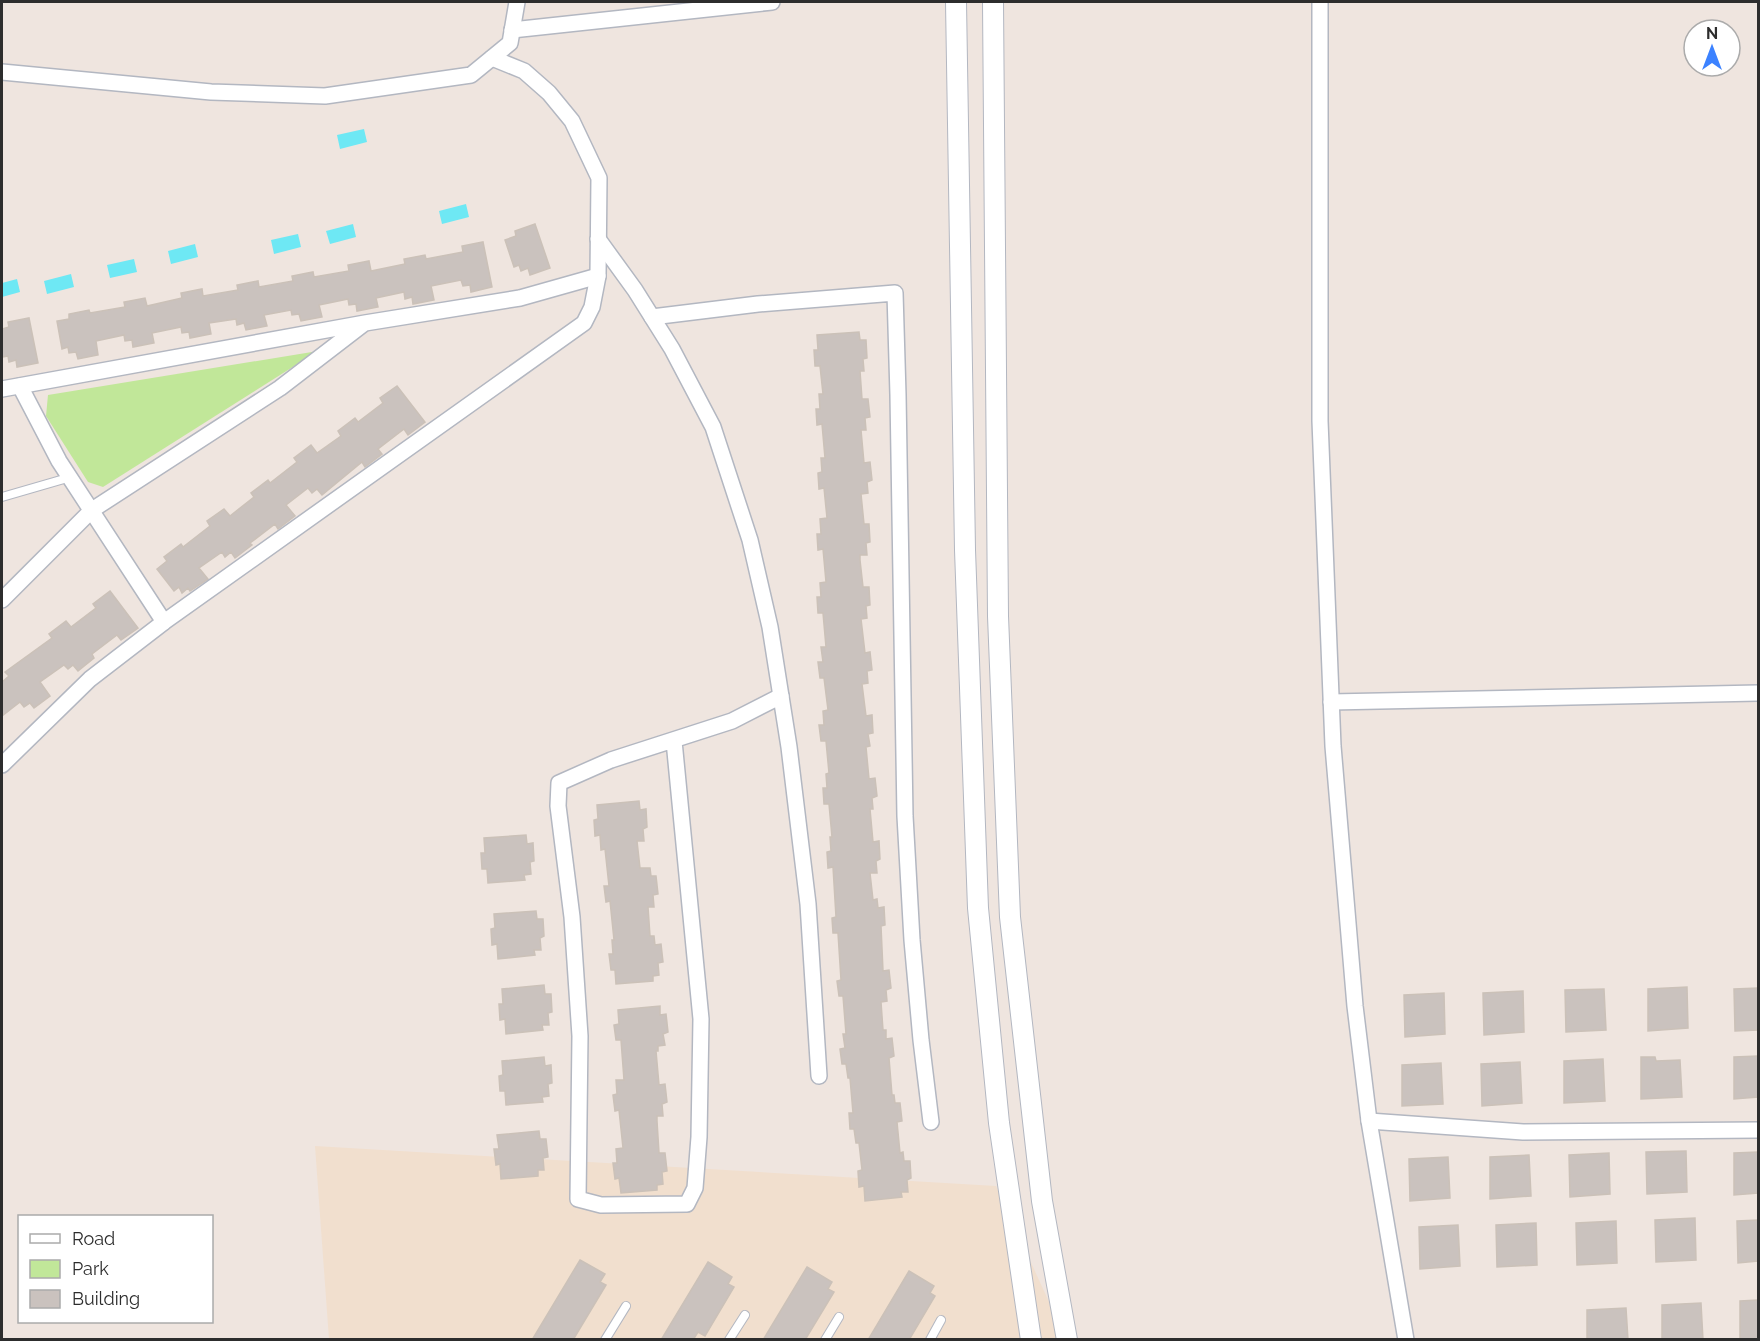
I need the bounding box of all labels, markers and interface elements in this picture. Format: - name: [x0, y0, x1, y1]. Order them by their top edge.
- north arrow: [1682, 18, 1742, 78]
- text: N: [1706, 24, 1718, 43]
- legend: [18, 1215, 213, 1323]
- text: Road: [72, 1228, 115, 1249]
- text: Park: [72, 1258, 109, 1279]
- text: Building: [72, 1288, 140, 1309]

